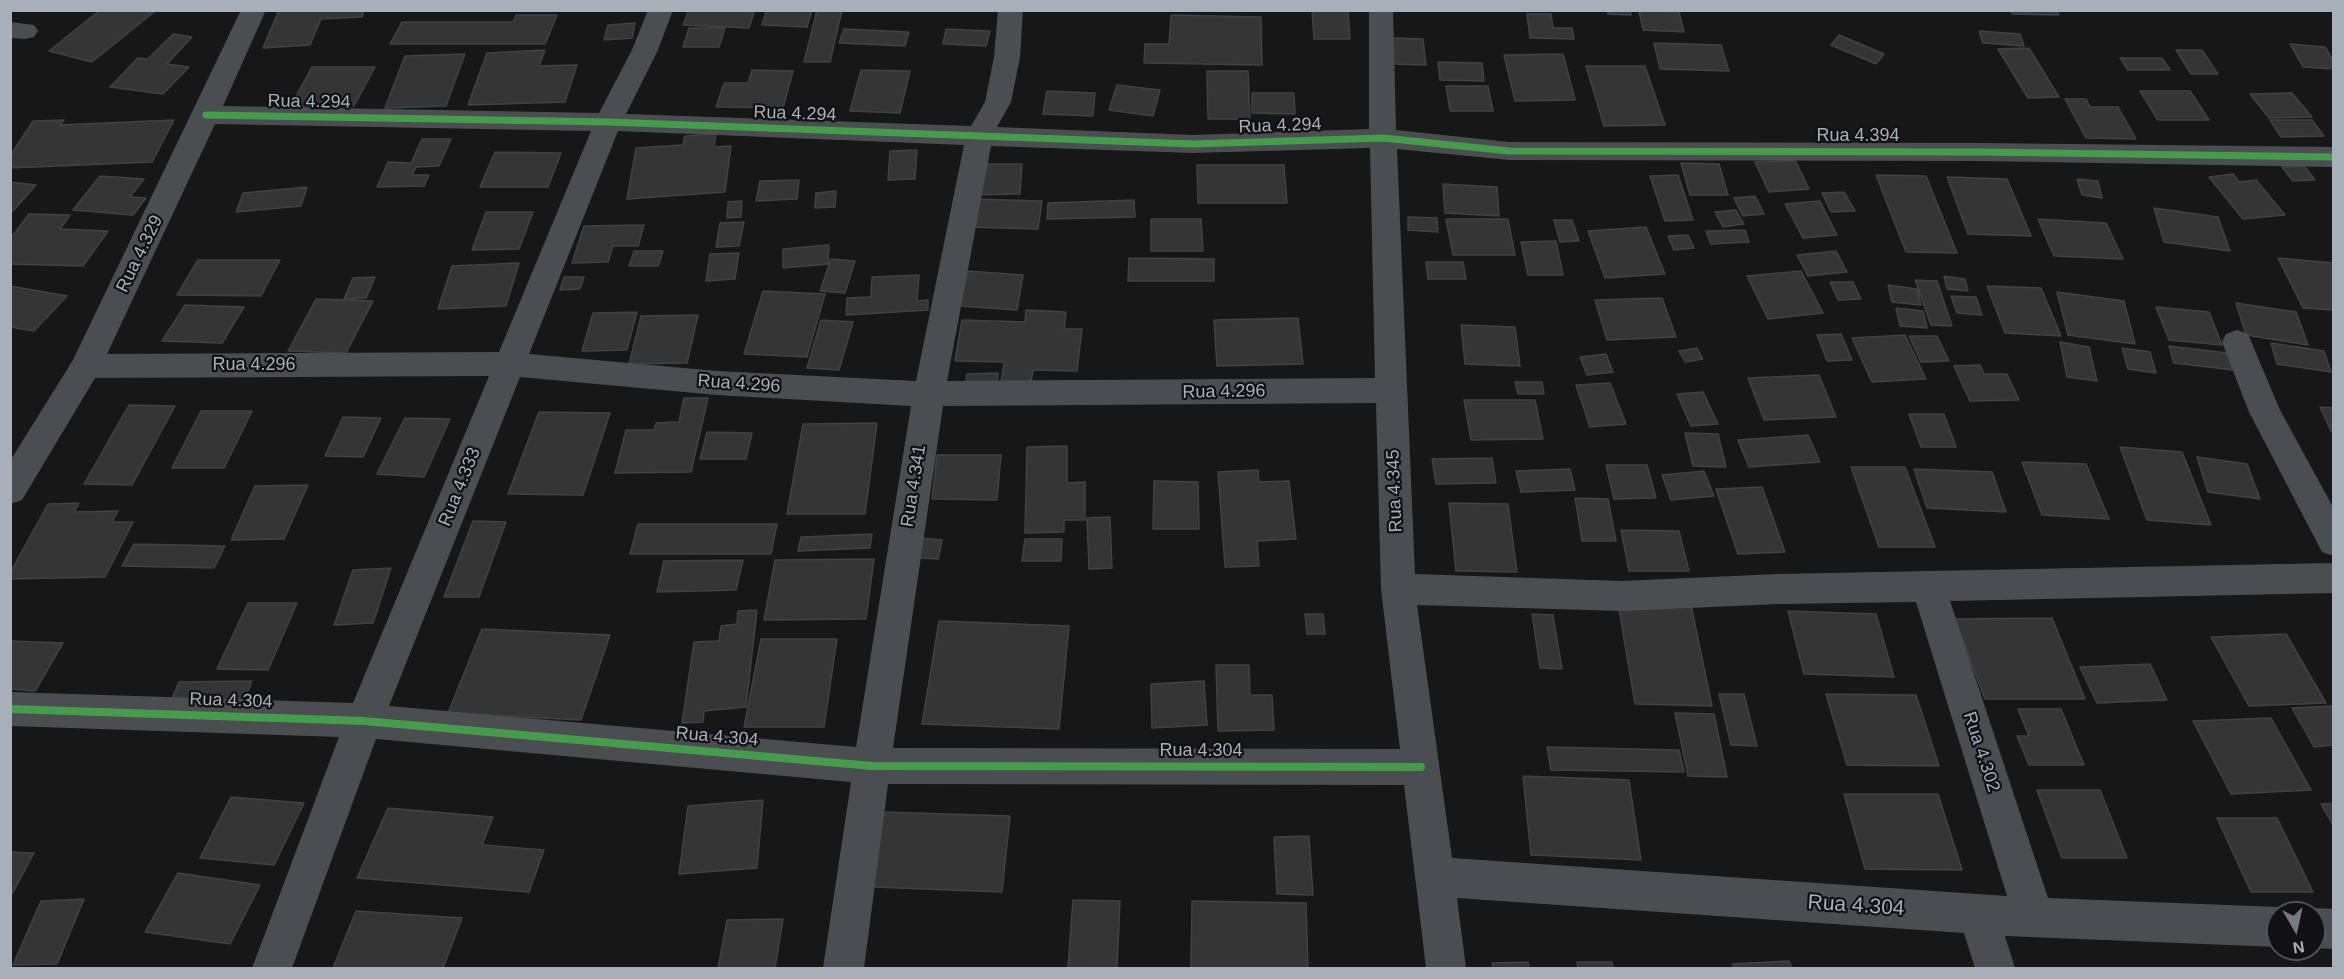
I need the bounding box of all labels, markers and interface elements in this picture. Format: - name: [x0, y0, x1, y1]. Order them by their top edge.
- street label: Rua 4.294: [267, 90, 351, 114]
- street label: Rua 4.294: [753, 102, 837, 126]
- street label: Rua 4.294: [1238, 114, 1322, 138]
- street label: Rua 4.394: [1816, 125, 1900, 147]
- street label: Rua 4.329: [112, 212, 168, 296]
- street label: Rua 4.296: [212, 354, 296, 376]
- street label: Rua 4.296: [697, 370, 781, 398]
- street label: Rua 4.296: [1182, 380, 1266, 404]
- street label: Rua 4.341: [897, 443, 931, 529]
- street label: Rua 4.333: [434, 444, 486, 530]
- street label: Rua 4.345: [1383, 449, 1407, 533]
- street label: Rua 4.304: [189, 689, 273, 713]
- street label: Rua 4.302: [1958, 709, 2004, 795]
- street label: Rua 4.304: [675, 723, 759, 751]
- street label: Rua 4.304: [1159, 740, 1243, 762]
- street label: Rua 4.304: [1807, 890, 1905, 922]
- north arrow: [2266, 901, 2326, 961]
- text: N: [2292, 938, 2306, 957]

